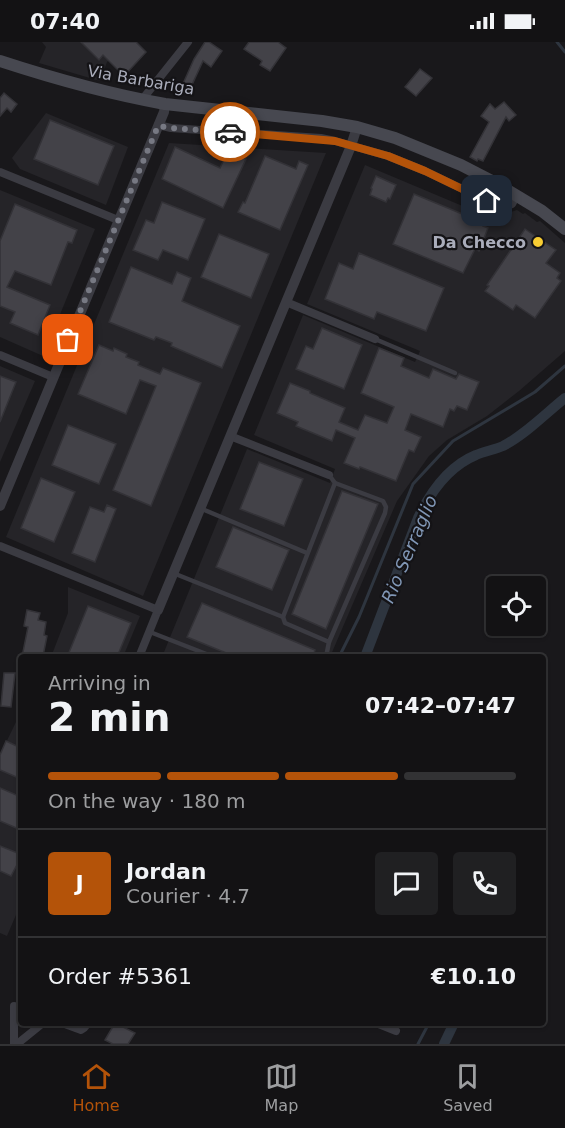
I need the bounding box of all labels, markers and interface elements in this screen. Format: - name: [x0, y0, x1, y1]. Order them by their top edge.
- text: 07:40: [30, 9, 100, 34]
- street label: Via Barbariga: [86, 61, 196, 99]
- courier: [200, 102, 260, 162]
- icon: car: [214, 116, 247, 149]
- pin: [461, 175, 512, 226]
- icon: home: [470, 184, 503, 217]
- place label: Da Checco: [432, 233, 526, 252]
- marker: Da Checco: [531, 235, 545, 249]
- pin: [42, 314, 93, 365]
- icon: bag: [51, 323, 84, 356]
- water label: Rio Serraglio: [377, 492, 441, 606]
- map controls: [486, 576, 546, 636]
- button: locate: [486, 576, 546, 636]
- text: Arriving in: [48, 671, 151, 695]
- text: 07:42–07:47: [365, 693, 516, 718]
- text: 2 min: [48, 695, 170, 740]
- text: On the way · 180 m: [48, 789, 246, 813]
- button: chat: [375, 852, 438, 915]
- button: phone: [453, 852, 516, 915]
- text: Jordan: [126, 859, 206, 884]
- text: J: [75, 871, 84, 896]
- text: Courier · 4.7: [126, 884, 250, 908]
- text: Order #5361: [48, 964, 192, 989]
- text: €10.10: [431, 964, 516, 989]
- tab: Home: [72, 1060, 120, 1115]
- tab: Map: [265, 1060, 298, 1115]
- tab: Saved: [443, 1060, 493, 1115]

